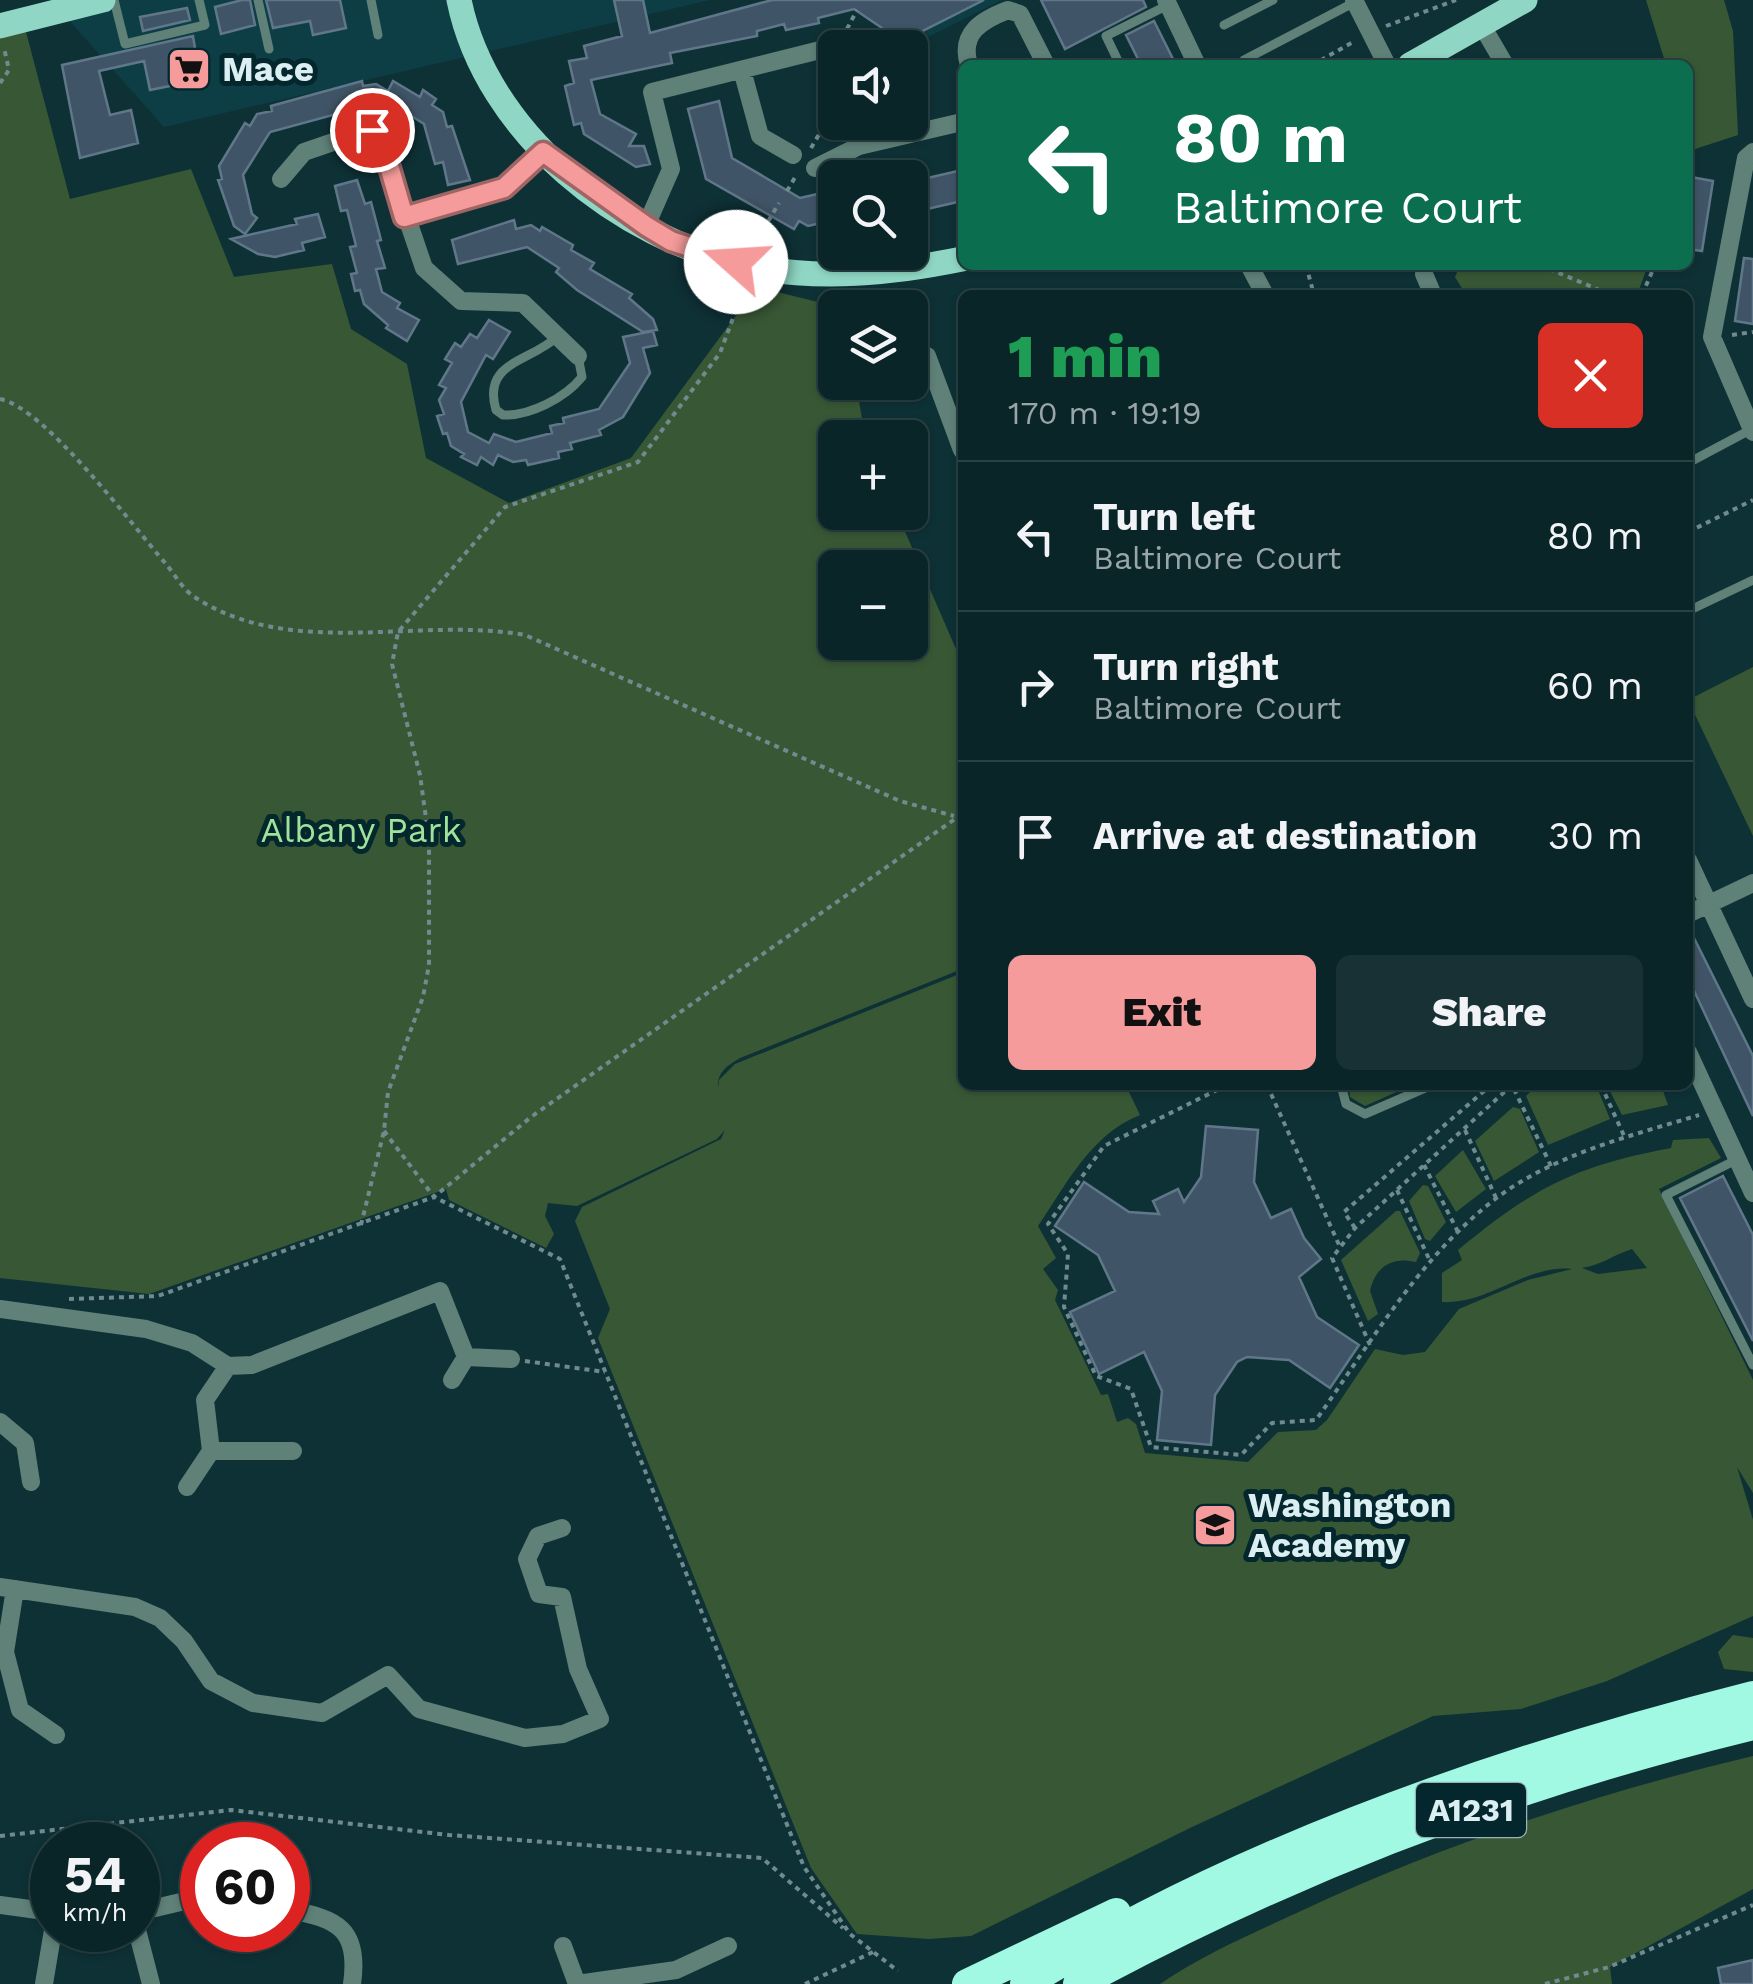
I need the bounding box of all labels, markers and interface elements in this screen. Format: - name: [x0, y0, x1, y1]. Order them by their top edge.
- map controls: [818, 30, 928, 660]
- button: sound: [818, 30, 928, 140]
- supermarket icon: Mace: [166, 46, 212, 92]
- place label: Mace: [222, 48, 314, 90]
- pin: [330, 88, 415, 173]
- text: 80 m: [1173, 97, 1348, 179]
- icon: left: [1008, 100, 1138, 230]
- icon: arrive: [345, 103, 400, 158]
- button: search: [818, 160, 928, 270]
- text: Baltimore Court: [1173, 181, 1522, 234]
- position arrow: [684, 210, 788, 314]
- button: layers: [818, 290, 928, 400]
- text: 1 min: [1008, 321, 1162, 392]
- button: close: [1538, 323, 1643, 428]
- text: 170 m · 19:19: [1008, 394, 1201, 432]
- button: +: [818, 420, 928, 530]
- text: Turn left: [1093, 495, 1255, 539]
- icon: left: [1008, 509, 1063, 564]
- text: 80 m: [1547, 514, 1643, 558]
- text: Baltimore Court: [1093, 539, 1341, 577]
- button: −: [818, 550, 928, 660]
- text: Turn right: [1093, 645, 1279, 689]
- icon: right: [1008, 659, 1063, 714]
- text: 60 m: [1547, 664, 1643, 708]
- text: Baltimore Court: [1093, 689, 1341, 727]
- park label: Albany Park: [260, 809, 462, 851]
- icon: arrive: [1008, 809, 1063, 864]
- text: Arrive at destination: [1093, 814, 1478, 858]
- text: 30 m: [1548, 814, 1643, 858]
- button: Exit: [1008, 955, 1316, 1070]
- button: Share: [1336, 955, 1643, 1070]
- place label: Washington Academy: [1248, 1484, 1452, 1566]
- school or university icon: Washington Academy: [1192, 1502, 1238, 1548]
- road number: A1231: [1416, 1783, 1526, 1837]
- speed limit sign: 60: [180, 1822, 310, 1952]
- text: 54: [64, 1845, 126, 1904]
- text: km/h: [63, 1898, 127, 1927]

